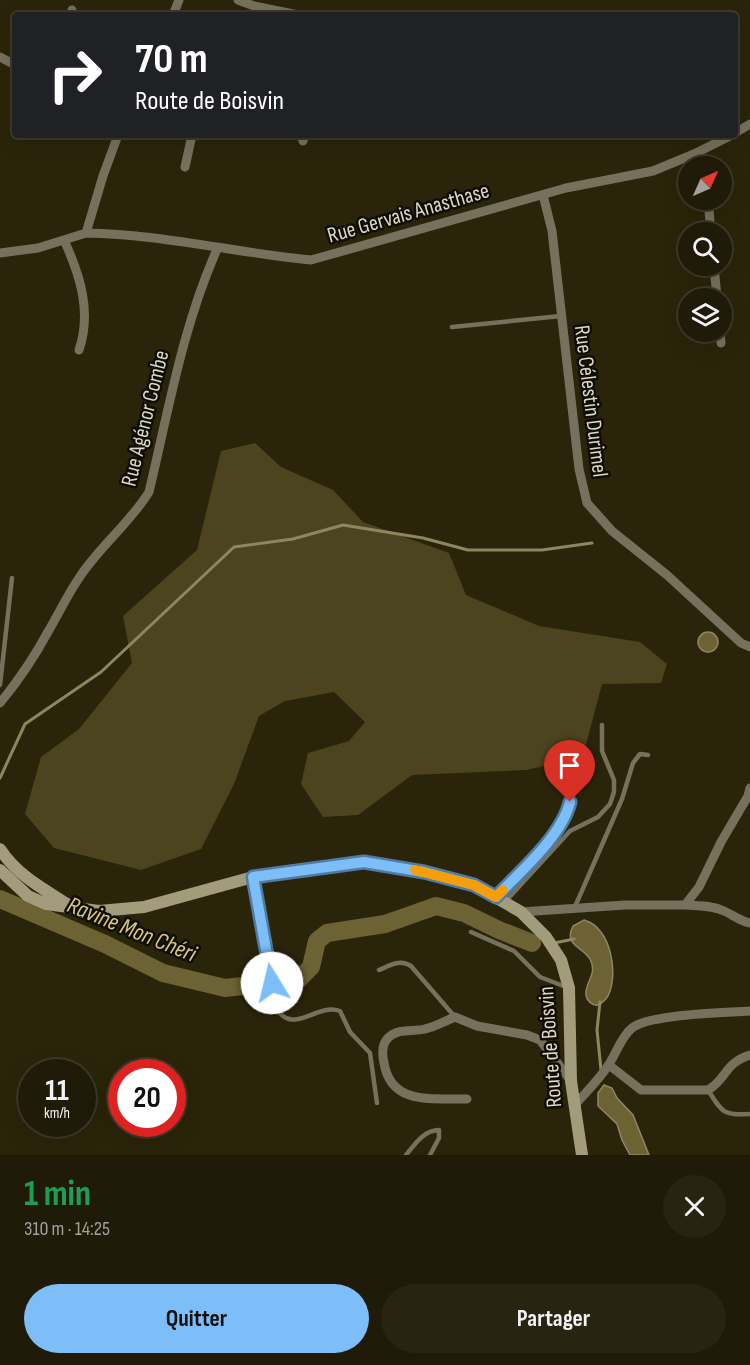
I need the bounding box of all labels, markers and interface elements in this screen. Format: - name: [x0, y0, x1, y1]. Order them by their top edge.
- text: 70 m: [135, 34, 208, 85]
- icon: right: [36, 36, 114, 114]
- text: Route de Boisvin: [135, 85, 284, 117]
- north arrow: [678, 156, 732, 210]
- map controls: [678, 156, 732, 342]
- street label: Rue Gervais Anasthase: [324, 177, 492, 249]
- button: search: [678, 222, 732, 276]
- button: layers: [678, 288, 732, 342]
- street label: Rue Célestin Durimel: [568, 324, 613, 479]
- street label: Rue Agénor Combe: [116, 348, 175, 489]
- pin: [544, 740, 595, 802]
- icon: arrive: [553, 749, 586, 782]
- water label: Ravine Mon Chéri: [63, 890, 201, 969]
- position arrow: [240, 951, 304, 1015]
- street label: Route de Boisvin: [533, 985, 568, 1108]
- speed limit sign: 20: [108, 1059, 186, 1137]
- text: 11: [45, 1073, 69, 1109]
- text: km/h: [44, 1104, 70, 1123]
- text: 1 min: [24, 1173, 91, 1216]
- button: close: [663, 1175, 726, 1238]
- text: 310 m · 14:25: [24, 1217, 110, 1241]
- button: Quitter: [24, 1284, 369, 1353]
- button: Partager: [381, 1284, 726, 1353]

